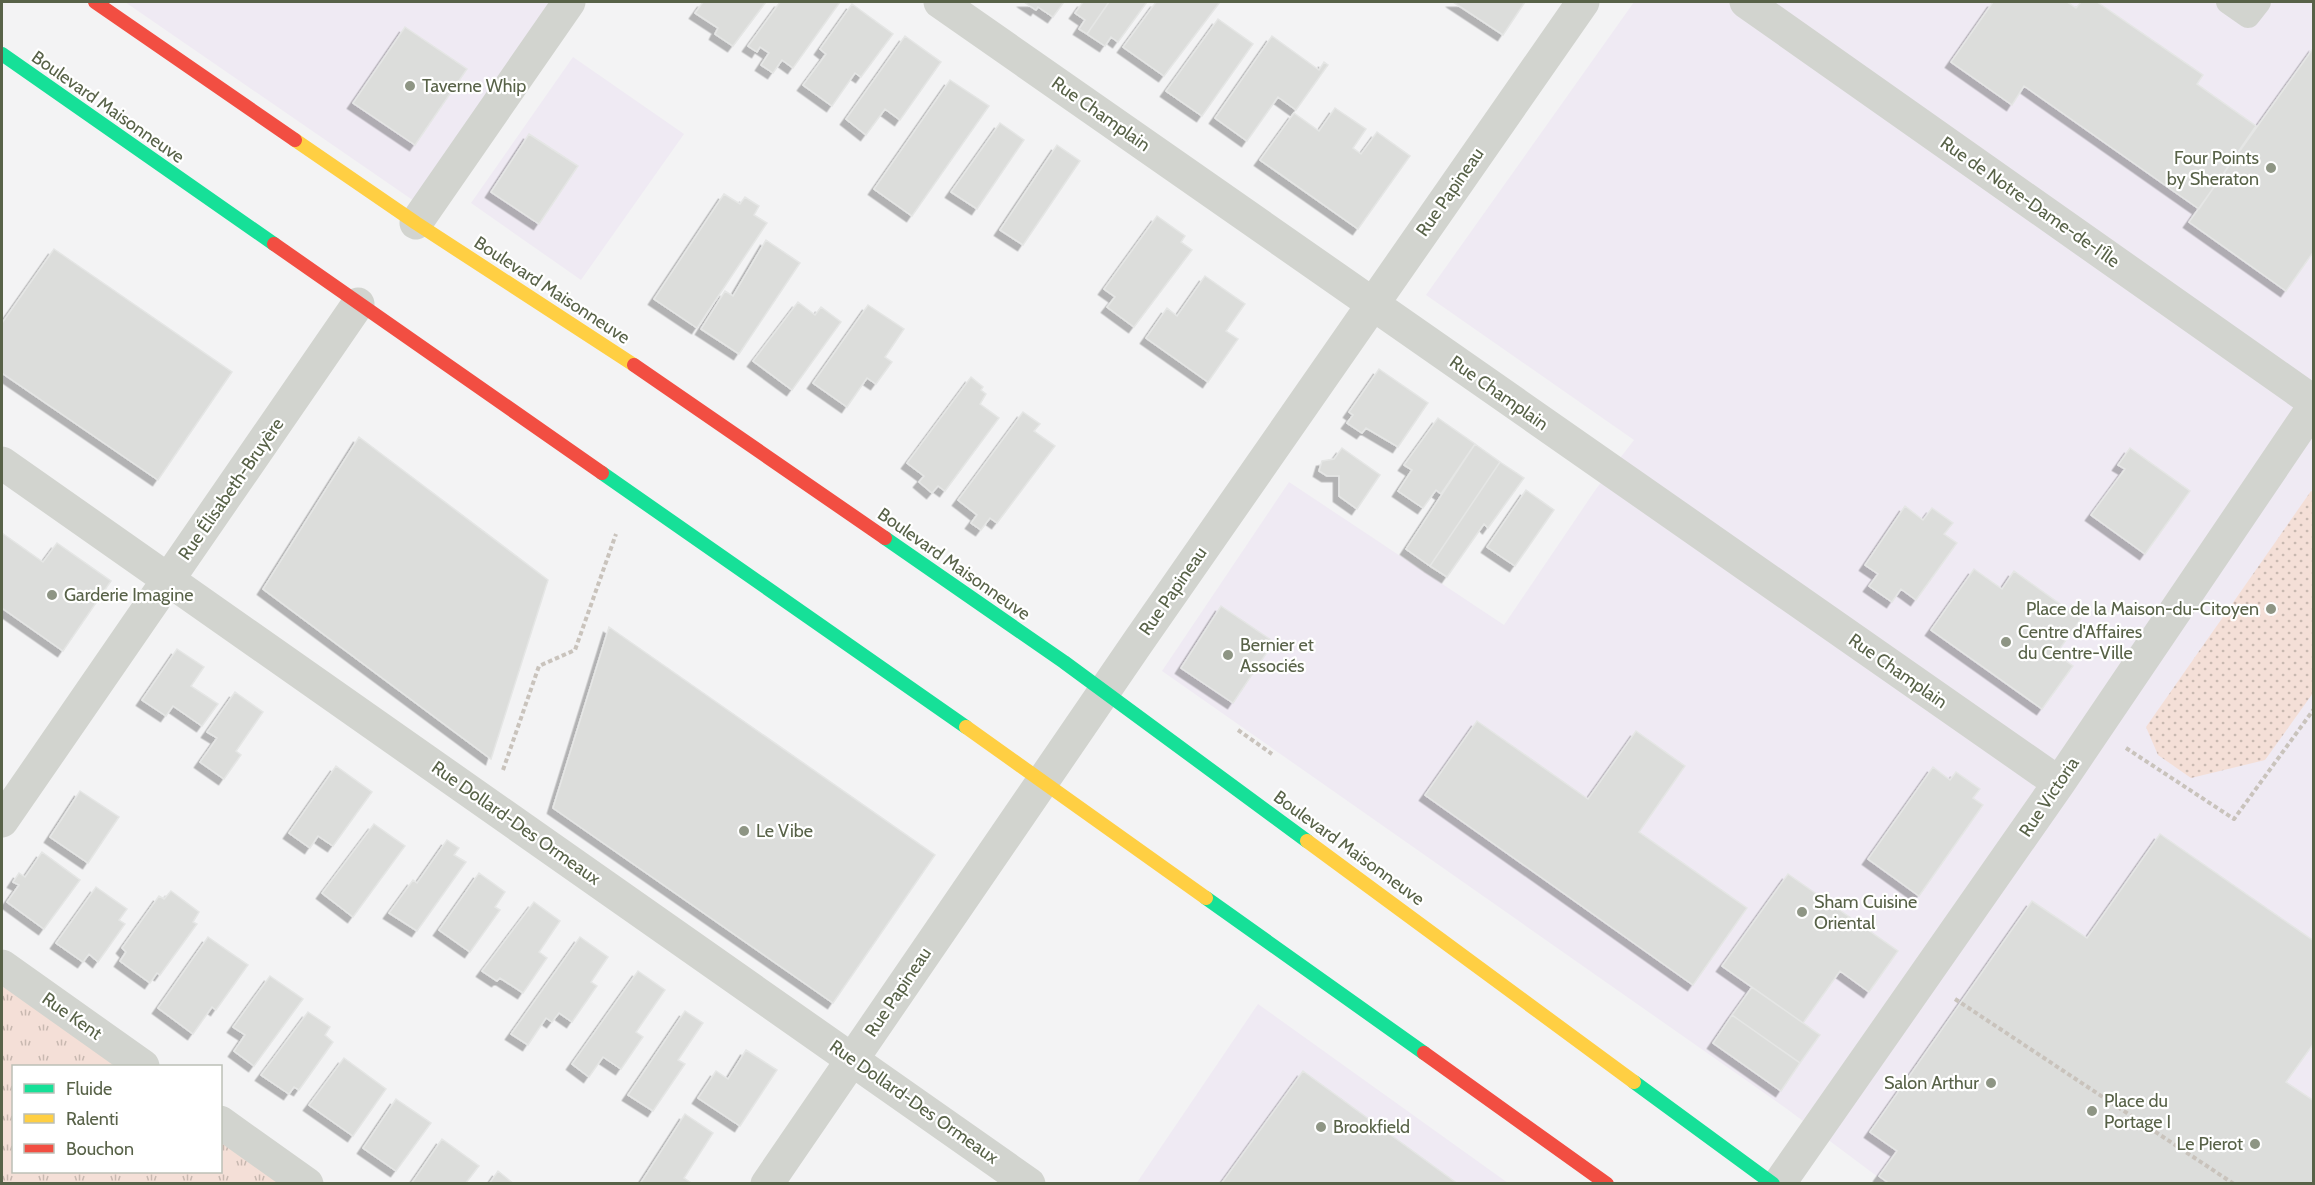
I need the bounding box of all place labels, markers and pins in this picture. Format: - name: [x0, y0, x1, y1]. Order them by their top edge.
- place label: Taverne Whip: [422, 75, 526, 97]
- marker: Taverne Whip: [403, 79, 417, 93]
- place label: Four Points by Sheraton: [2167, 147, 2259, 190]
- marker: Four Points by Sheraton: [2264, 161, 2278, 175]
- place label: Garderie Imagine: [64, 584, 193, 606]
- marker: Garderie Imagine: [45, 588, 59, 602]
- place label: Place de la Maison-du-Citoyen: [2026, 598, 2259, 620]
- marker: Place de la Maison-du-Citoyen: [2264, 602, 2278, 616]
- place label: Centre d'Affaires du Centre-Ville: [2018, 621, 2142, 664]
- place label: Bernier et Associés: [1240, 634, 1314, 677]
- marker: Centre d'Affaires du Centre-Ville: [1999, 635, 2013, 649]
- marker: Bernier et Associés: [1221, 648, 1235, 662]
- place label: Le Vibe: [756, 820, 813, 842]
- marker: Le Vibe: [737, 824, 751, 838]
- place label: Sham Cuisine Oriental: [1814, 891, 1917, 934]
- marker: Sham Cuisine Oriental: [1795, 905, 1809, 919]
- place label: Salon Arthur: [1884, 1072, 1979, 1094]
- marker: Salon Arthur: [1984, 1076, 1998, 1090]
- place label: Place du Portage I: [2104, 1090, 2171, 1133]
- marker: Place du Portage I: [2085, 1104, 2099, 1118]
- place label: Brookfield: [1333, 1116, 1410, 1138]
- marker: Brookfield: [1314, 1120, 1328, 1134]
- place label: Le Pierot: [2176, 1133, 2243, 1155]
- marker: Le Pierot: [2248, 1137, 2262, 1151]

